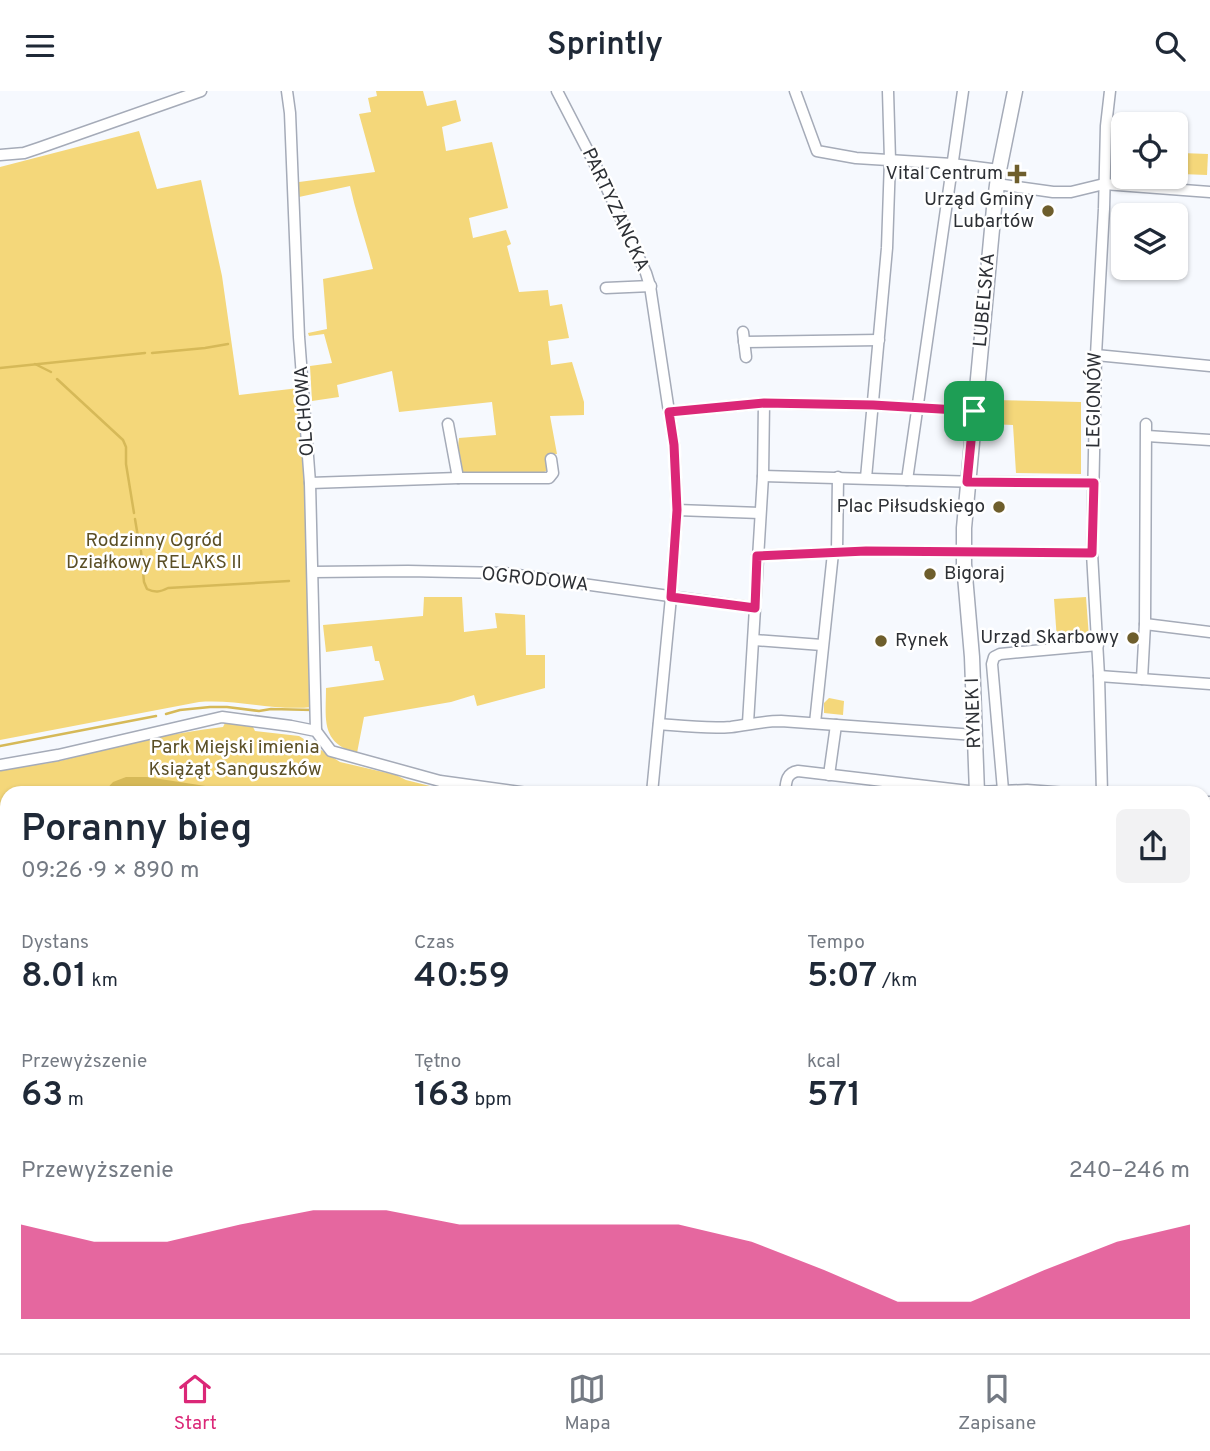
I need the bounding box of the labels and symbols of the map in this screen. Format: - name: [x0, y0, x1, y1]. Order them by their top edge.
- street label: PARTYZANCKA: [576, 144, 654, 276]
- place label: Vital Centrum: [886, 162, 1003, 186]
- marker: Vital Centrum: [1009, 166, 1025, 182]
- place label: Urząd Gminy Lubartów: [924, 188, 1034, 234]
- marker: Urząd Gminy Lubartów: [1040, 203, 1056, 219]
- street label: LUBELSKA: [969, 252, 1001, 348]
- street label: LEGIONÓW: [1081, 352, 1108, 448]
- street label: OLCHOWA: [290, 365, 320, 457]
- pin: [944, 381, 1004, 441]
- place label: Plac Piłsudskiego: [836, 495, 985, 519]
- marker: Plac Piłsudskiego: [991, 499, 1007, 515]
- park label: Rodzinny Ogród Działkowy RELAKS II: [66, 529, 242, 575]
- street label: OGRODOWA: [480, 562, 590, 598]
- place label: Bigoraj: [944, 562, 1005, 586]
- marker: Bigoraj: [922, 566, 938, 582]
- place label: Urząd Skarbowy: [980, 626, 1119, 650]
- place label: Rynek: [895, 629, 949, 653]
- marker: Urząd Skarbowy: [1125, 630, 1141, 646]
- marker: Rynek: [873, 633, 889, 649]
- street label: RYNEK I: [961, 677, 987, 749]
- park label: Park Miejski imienia Książąt Sanguszków: [149, 736, 321, 782]

